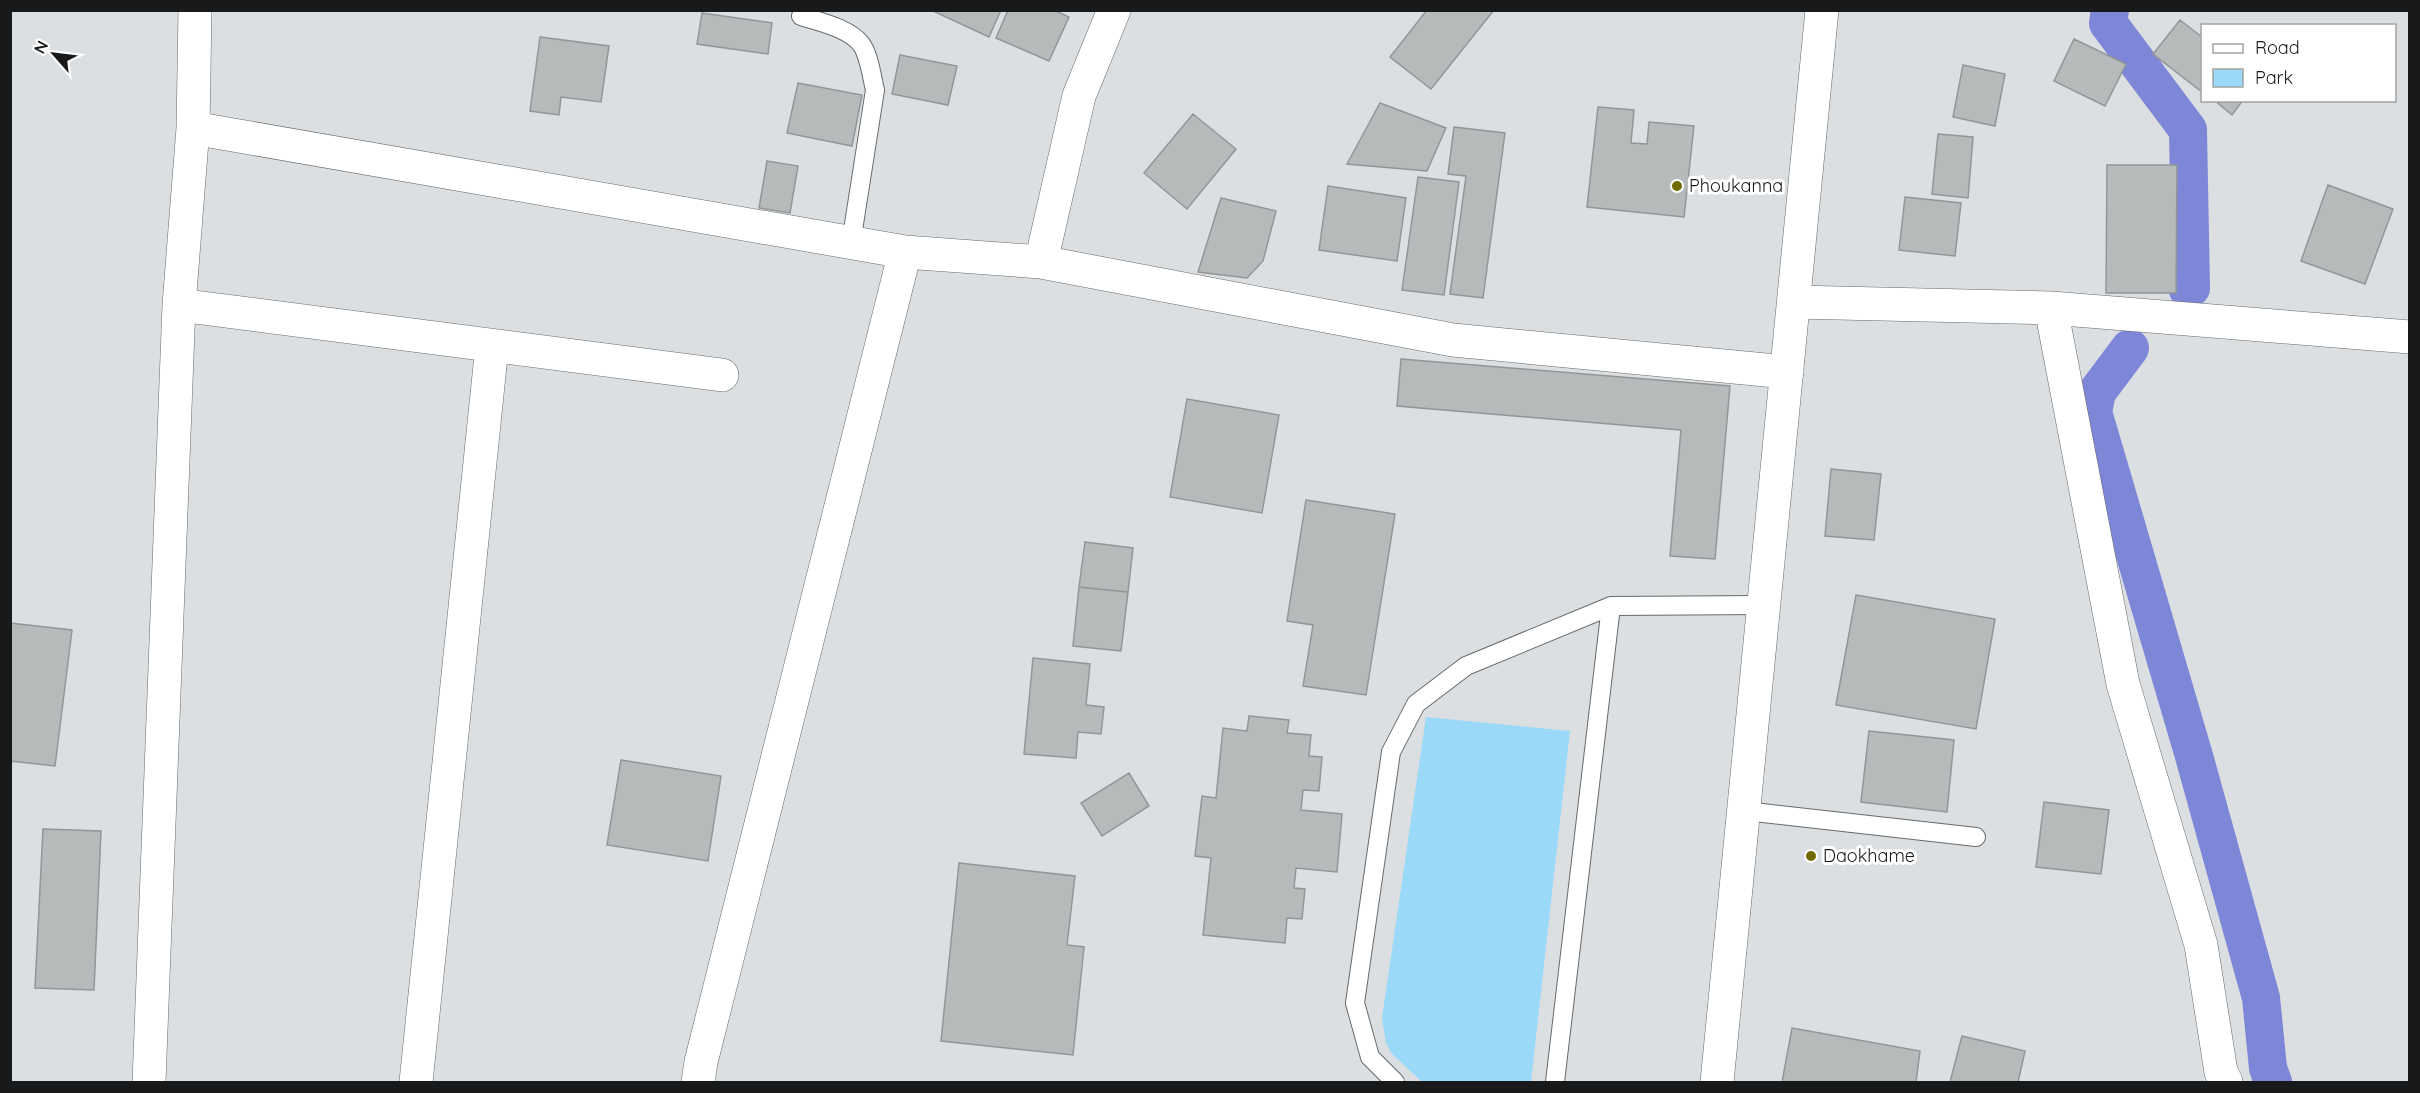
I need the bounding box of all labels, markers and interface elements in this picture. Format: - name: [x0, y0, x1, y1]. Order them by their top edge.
- north arrow: [24, 24, 84, 84]
- legend: [2201, 24, 2396, 102]
- text: Road: [2255, 36, 2300, 59]
- text: N: [29, 37, 52, 57]
- text: Park: [2255, 66, 2293, 89]
- place label: Phoukanna: [1689, 174, 1783, 197]
- marker: Phoukanna: [1670, 179, 1684, 193]
- place label: Daokhame: [1823, 844, 1915, 867]
- marker: Daokhame: [1804, 849, 1818, 863]

